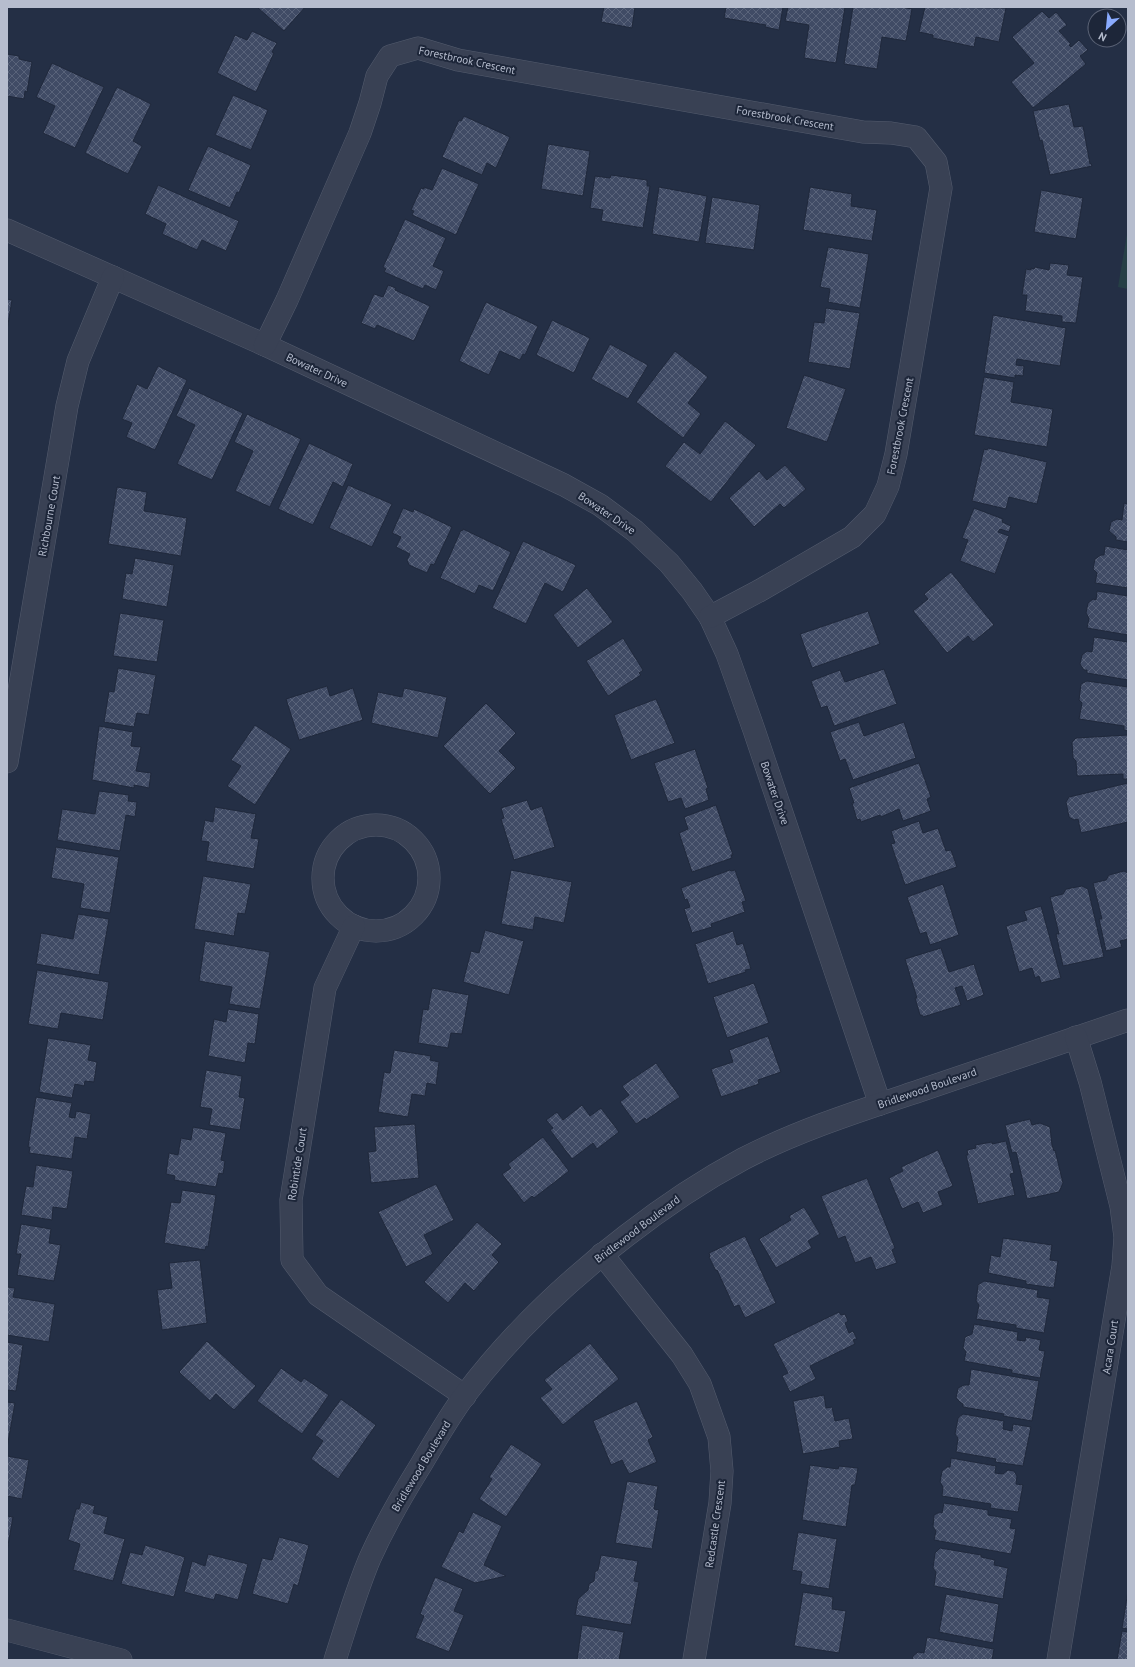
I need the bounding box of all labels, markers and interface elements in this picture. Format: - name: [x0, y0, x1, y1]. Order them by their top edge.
- north arrow: [1087, 8, 1127, 48]
- text: N: [1096, 29, 1109, 45]
- street label: Forestbrook Crescent: [417, 43, 517, 77]
- street label: Forestbrook Crescent: [735, 103, 835, 134]
- street label: Bowater Drive: [284, 350, 350, 391]
- street label: Forestbrook Crescent: [884, 376, 916, 476]
- street label: Richbourne Court: [35, 474, 63, 558]
- street label: Bowater Drive: [576, 489, 639, 538]
- street label: Bowater Drive: [758, 759, 793, 827]
- street label: Bridlewood Boulevard: [876, 1065, 978, 1111]
- street label: Robintide Court: [284, 1126, 310, 1201]
- street label: Bridlewood Boulevard: [591, 1192, 683, 1266]
- street label: Acara Court: [1099, 1319, 1121, 1375]
- street label: Bridlewood Boulevard: [388, 1418, 454, 1514]
- street label: Redcastle Crescent: [702, 1479, 728, 1569]

